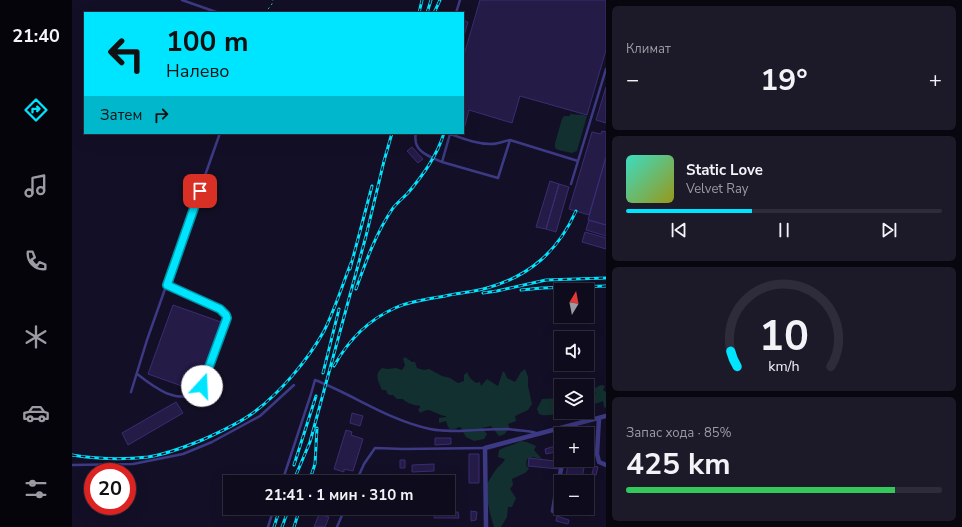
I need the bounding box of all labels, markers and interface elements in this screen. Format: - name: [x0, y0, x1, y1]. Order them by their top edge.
- text: 100 m: [166, 23, 249, 61]
- text: 21:40: [12, 24, 60, 48]
- icon: left: [100, 28, 152, 80]
- text: Климат: [626, 40, 671, 58]
- text: Налево: [166, 59, 230, 83]
- text: 19°: [760, 60, 808, 101]
- text: −: [626, 65, 639, 95]
- text: +: [929, 65, 942, 95]
- icon: directions: [22, 96, 50, 124]
- icon: right: [150, 104, 172, 126]
- text: Затем: [100, 105, 142, 125]
- text: Static Love: [686, 160, 763, 180]
- icon: music: [22, 172, 50, 200]
- pin: [183, 174, 217, 208]
- icon: arrive: [189, 180, 211, 202]
- text: Velvet Ray: [686, 180, 748, 198]
- icon: previous: [668, 219, 690, 241]
- icon: pause: [773, 219, 795, 241]
- icon: next: [878, 219, 900, 241]
- icon: phone: [22, 247, 50, 275]
- north arrow: [554, 283, 594, 323]
- map controls: [554, 283, 594, 515]
- text: 10: [759, 307, 809, 364]
- icon: climate: [22, 323, 50, 351]
- button: sound: [554, 331, 594, 371]
- text: km/h: [768, 356, 800, 375]
- position arrow: [181, 365, 223, 407]
- button: layers: [554, 379, 594, 419]
- icon: car: [22, 399, 50, 427]
- text: Запас хода · 85%: [626, 424, 732, 442]
- button: +: [554, 427, 594, 467]
- text: 425 km: [626, 444, 731, 485]
- speed limit sign: 20: [84, 463, 136, 515]
- icon: filters: [22, 475, 50, 503]
- button: −: [554, 475, 594, 515]
- text: 21:41 · 1 мин · 310 m: [264, 485, 414, 505]

